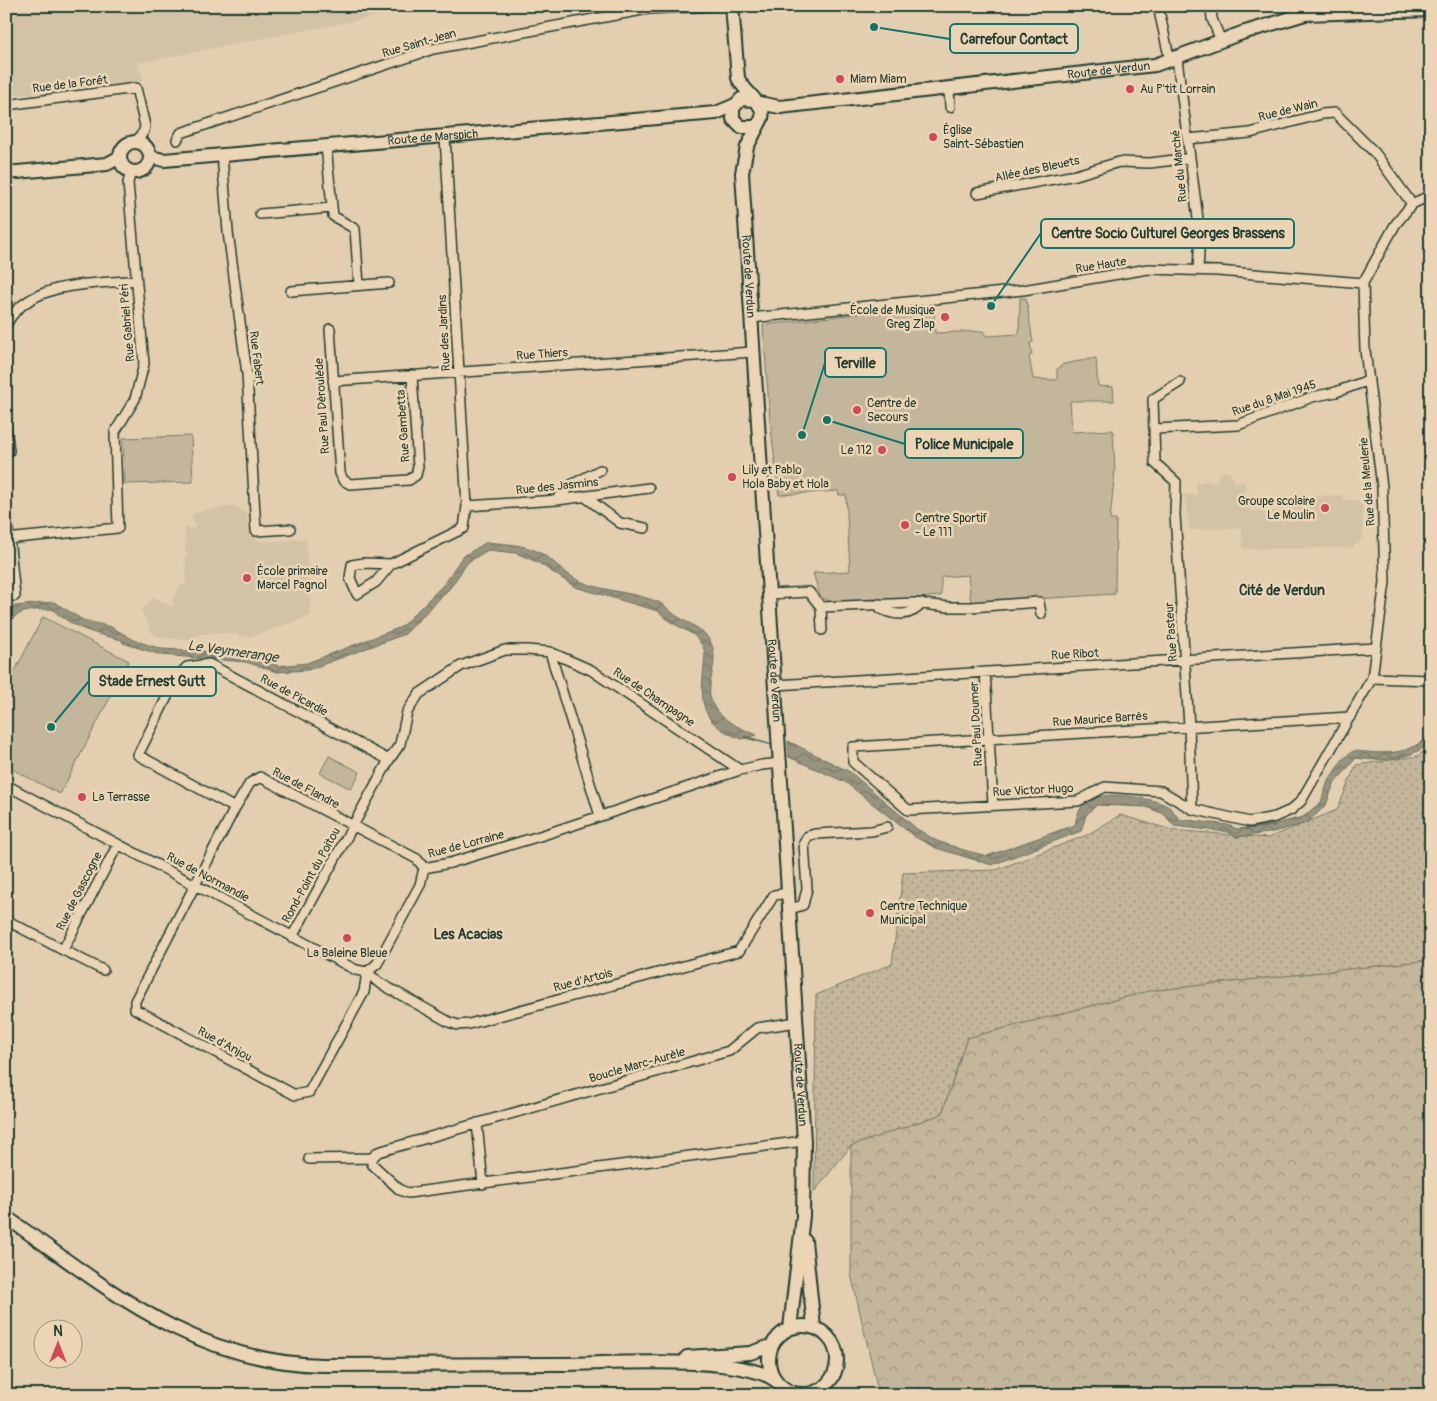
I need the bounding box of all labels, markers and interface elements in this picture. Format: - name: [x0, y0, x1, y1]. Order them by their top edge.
- callout: Carrefour Contact: [950, 24, 1078, 53]
- street label: Rue Saint-Jean: [380, 26, 458, 61]
- text: Carrefour Contact: [960, 31, 1068, 48]
- street label: Route de Verdun: [1066, 59, 1151, 83]
- street label: Rue de la Forêt: [32, 72, 109, 97]
- place label: Miam Miam: [850, 72, 907, 87]
- marker: Miam Miam: [834, 73, 846, 85]
- place label: Au P'tit Lorrain: [1140, 82, 1216, 97]
- marker: Au P'tit Lorrain: [1124, 83, 1136, 95]
- street label: Rue de Wain: [1257, 96, 1320, 125]
- place label: Église Saint-Sébastien: [943, 122, 1024, 152]
- street label: Route de Marspich: [387, 126, 479, 149]
- street label: Rue du Marché: [1168, 129, 1191, 203]
- marker: Église Saint-Sébastien: [927, 131, 939, 143]
- street label: Allée des Bleuets: [993, 153, 1081, 186]
- callout: Centre Socio Culturel Georges Brassens: [1041, 219, 1294, 248]
- text: Centre Socio Culturel Georges Brassens: [1051, 225, 1285, 242]
- street label: Route de Verdun: [738, 234, 758, 319]
- street label: Rue Haute: [1075, 254, 1128, 277]
- street label: Rue Gabriel Péri: [117, 283, 138, 363]
- street label: Rue des Jardins: [435, 294, 454, 372]
- place label: École de Musique Greg Zlap: [850, 302, 935, 332]
- marker: École de Musique Greg Zlap: [939, 311, 951, 323]
- street label: Rue Fabert: [246, 330, 267, 386]
- street label: Rue Thiers: [516, 345, 569, 364]
- callout: Terville: [825, 348, 886, 377]
- text: Terville: [833, 355, 877, 372]
- street label: Rue Paul Dèroulède: [312, 357, 333, 454]
- street label: Rue du 8 Mai 1945: [1230, 377, 1318, 420]
- street label: Rue Gambetta: [393, 389, 414, 463]
- place label: Centre de Secours: [867, 396, 916, 425]
- marker: Centre de Secours: [851, 404, 863, 416]
- callout: Police Municipale: [905, 429, 1023, 458]
- text: Police Municipale: [915, 436, 1014, 453]
- street label: Rue de la Meulerie: [1356, 437, 1379, 527]
- place label: Le 112: [841, 443, 872, 458]
- marker: Le 112: [876, 444, 888, 456]
- place label: Lily et Pablo Hola Baby et Hola: [742, 463, 829, 492]
- marker: Lily et Pablo Hola Baby et Hola: [726, 471, 738, 483]
- street label: Rue des Jasmins: [515, 475, 600, 498]
- place label: Groupe scolaire Le Moulin: [1238, 494, 1315, 523]
- marker: Groupe scolaire Le Moulin: [1319, 502, 1331, 514]
- place label: Centre Sportif - Le 111: [915, 511, 988, 540]
- marker: Centre Sportif - Le 111: [899, 519, 911, 531]
- place label: École primaire Marcel Pagnol: [257, 563, 328, 593]
- marker: École primaire Marcel Pagnol: [241, 572, 253, 584]
- district label: Cité de Verdun: [1239, 582, 1325, 599]
- street label: Rue Pasteur: [1162, 601, 1181, 662]
- water label: Le Veymerange: [186, 637, 281, 667]
- street label: Route de Verdun: [764, 639, 784, 723]
- street label: Rue Ribot: [1051, 646, 1099, 663]
- street label: Rue de Champagne: [610, 665, 697, 730]
- callout: Stade Ernest Gutt: [89, 667, 216, 696]
- street label: Rue de Picardie: [257, 671, 330, 720]
- text: Stade Ernest Gutt: [99, 673, 206, 690]
- street label: Rue Paul Doumer: [967, 680, 986, 767]
- street label: Rue Maurice Barrès: [1052, 709, 1149, 730]
- street label: Rue de Flandre: [270, 764, 342, 812]
- street label: Rue Victor Hugo: [992, 781, 1075, 800]
- place label: La Terrasse: [92, 790, 150, 805]
- marker: La Terrasse: [76, 791, 88, 803]
- street label: Rond-Point du Poitou: [279, 825, 344, 926]
- street label: Rue de Lorraine: [426, 827, 506, 862]
- street label: Rue de Gascogne: [53, 849, 106, 933]
- street label: Rue de Normandie: [164, 849, 252, 906]
- place label: Centre Technique Municipal: [880, 899, 967, 928]
- marker: Centre Technique Municipal: [864, 907, 876, 919]
- district label: Les Acacias: [433, 926, 503, 943]
- marker: La Baleine Bleue: [341, 932, 353, 944]
- place label: La Baleine Bleue: [307, 946, 388, 961]
- street label: Rue d'Artois: [552, 965, 615, 996]
- street label: Rue d'Anjou: [195, 1024, 255, 1065]
- street label: Route de Verdun: [790, 1043, 810, 1127]
- street label: Boucle Marc-Aurèle: [587, 1045, 687, 1086]
- north arrow: [32, 1318, 82, 1368]
- text: N: [53, 1323, 63, 1340]

